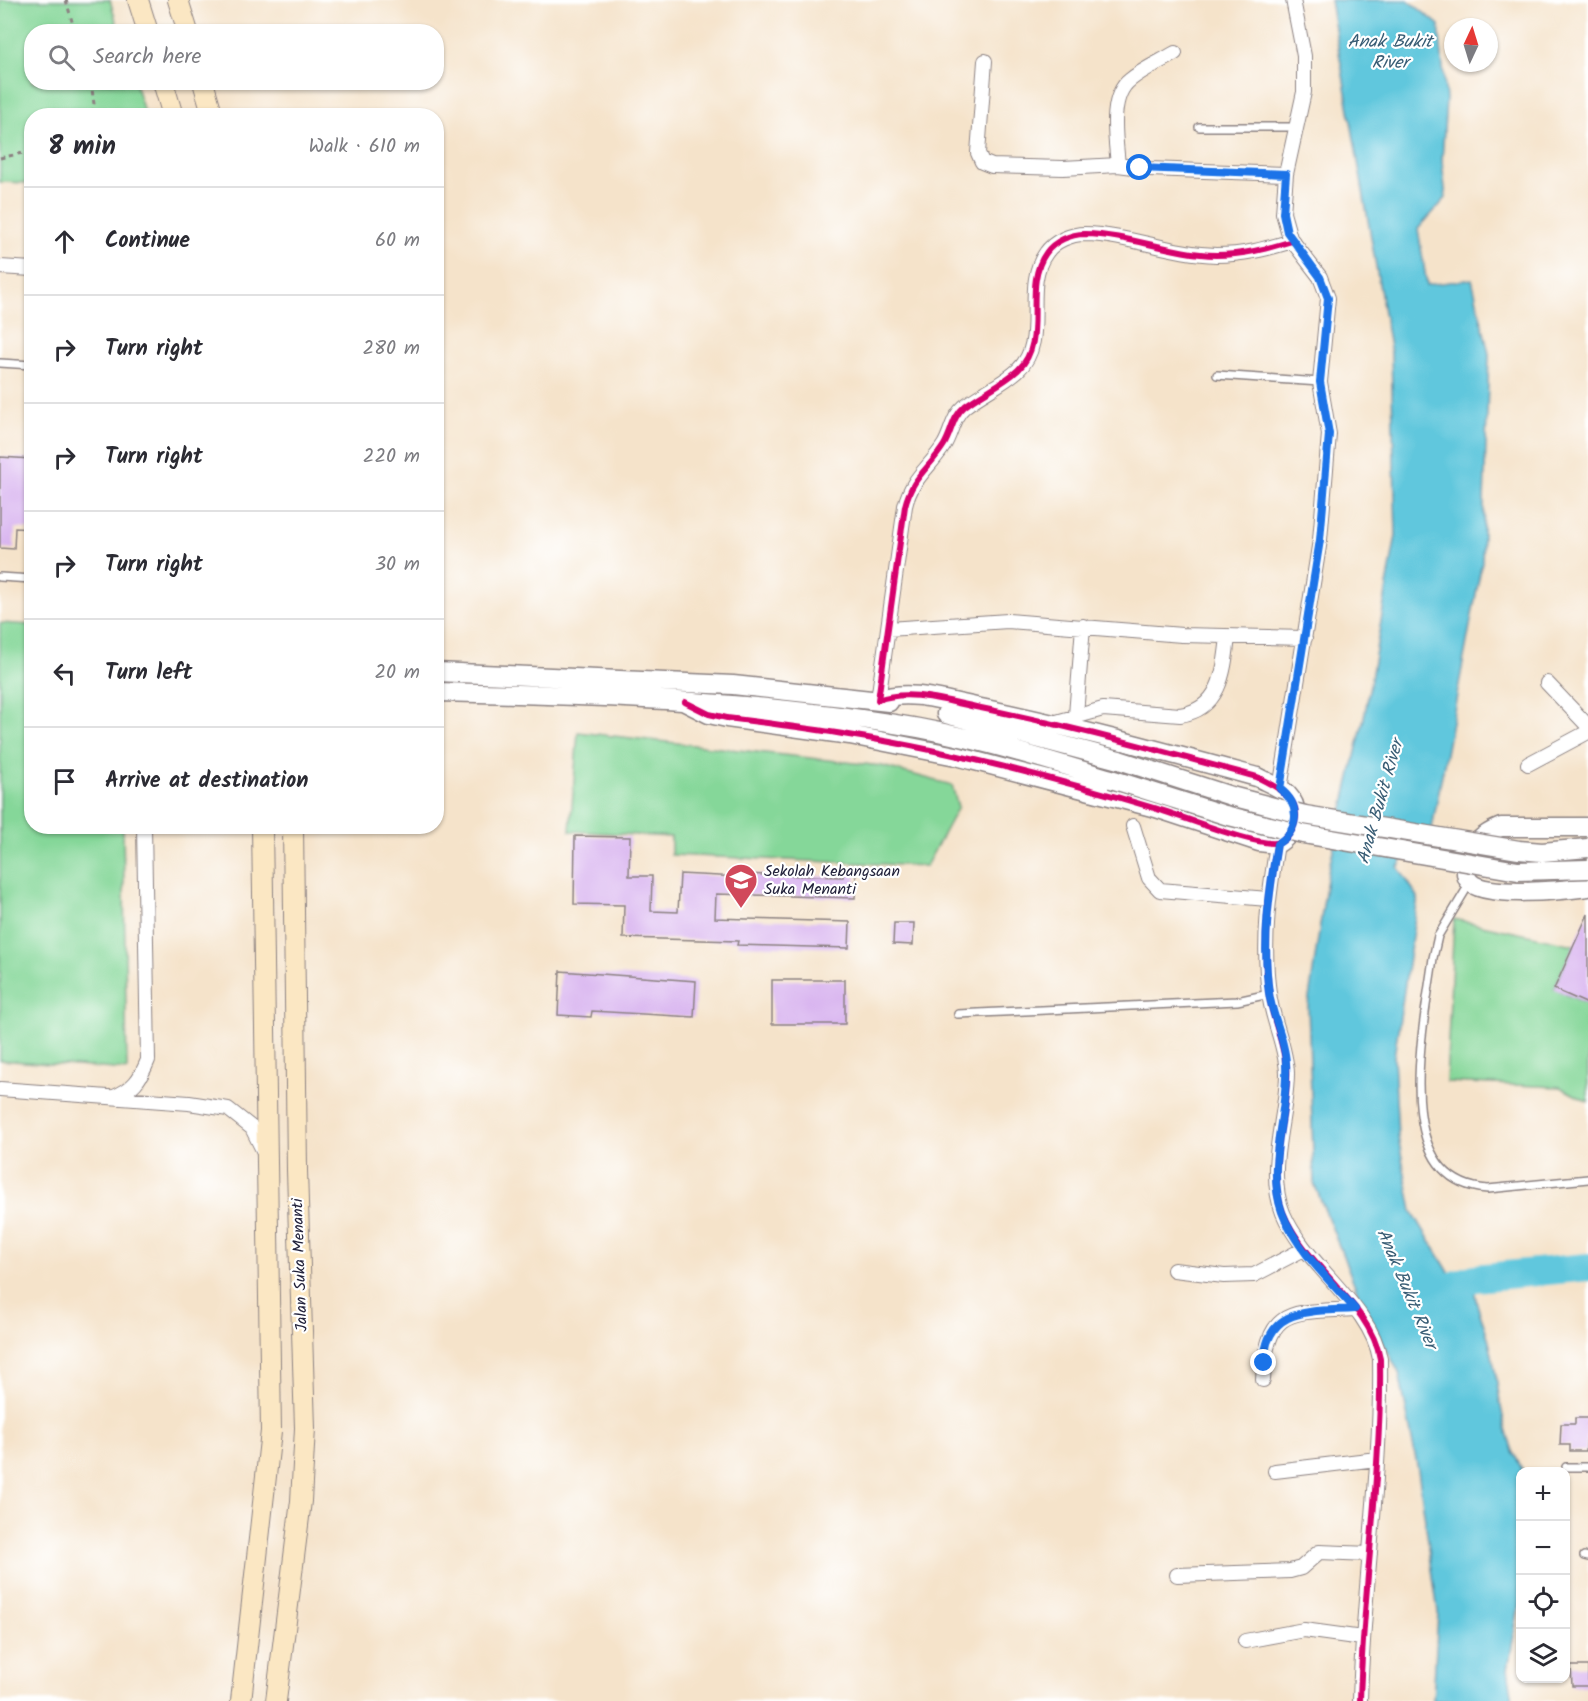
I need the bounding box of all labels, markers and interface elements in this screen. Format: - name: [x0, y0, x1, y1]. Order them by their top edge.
- north arrow: [1444, 18, 1498, 72]
- search box: [24, 24, 444, 90]
- water label: Anak Bukit River: [1348, 28, 1435, 78]
- text: Search here: [93, 40, 201, 75]
- icon: search: [45, 41, 78, 74]
- text: 8 min: [48, 126, 116, 168]
- text: Walk · 610 m: [309, 131, 420, 163]
- route start: [1126, 154, 1152, 180]
- text: Continue: [105, 224, 190, 259]
- icon: ahead: [48, 225, 81, 258]
- text: 60 m: [375, 225, 420, 257]
- text: Turn right: [105, 332, 203, 367]
- icon: right: [48, 333, 81, 366]
- text: 280 m: [362, 333, 420, 365]
- text: Turn right: [105, 440, 203, 475]
- icon: right: [48, 441, 81, 474]
- text: 220 m: [363, 441, 420, 473]
- text: Turn right: [105, 548, 203, 583]
- icon: right: [48, 549, 81, 582]
- text: 30 m: [375, 549, 420, 581]
- text: Turn left: [105, 656, 192, 691]
- icon: left: [48, 657, 81, 690]
- text: 20 m: [374, 657, 420, 689]
- water label: Anak Bukit River: [1349, 733, 1414, 868]
- text: Arrive at destination: [105, 764, 308, 799]
- icon: arrive: [48, 765, 81, 798]
- place label: Sekolah Kebangsaan Suka Menanti: [764, 859, 900, 902]
- school or university icon: Sekolah Kebangsaan Suka Menanti: [723, 862, 759, 909]
- street label: Jalan Suka Menanti: [285, 1197, 315, 1332]
- water label: Anak Bukit River: [1368, 1224, 1446, 1357]
- route end: [1250, 1349, 1276, 1375]
- map controls: [1516, 1467, 1570, 1683]
- button: +: [1516, 1467, 1570, 1521]
- button: −: [1516, 1521, 1570, 1575]
- button: locate: [1516, 1575, 1570, 1629]
- button: layers: [1516, 1629, 1570, 1683]

